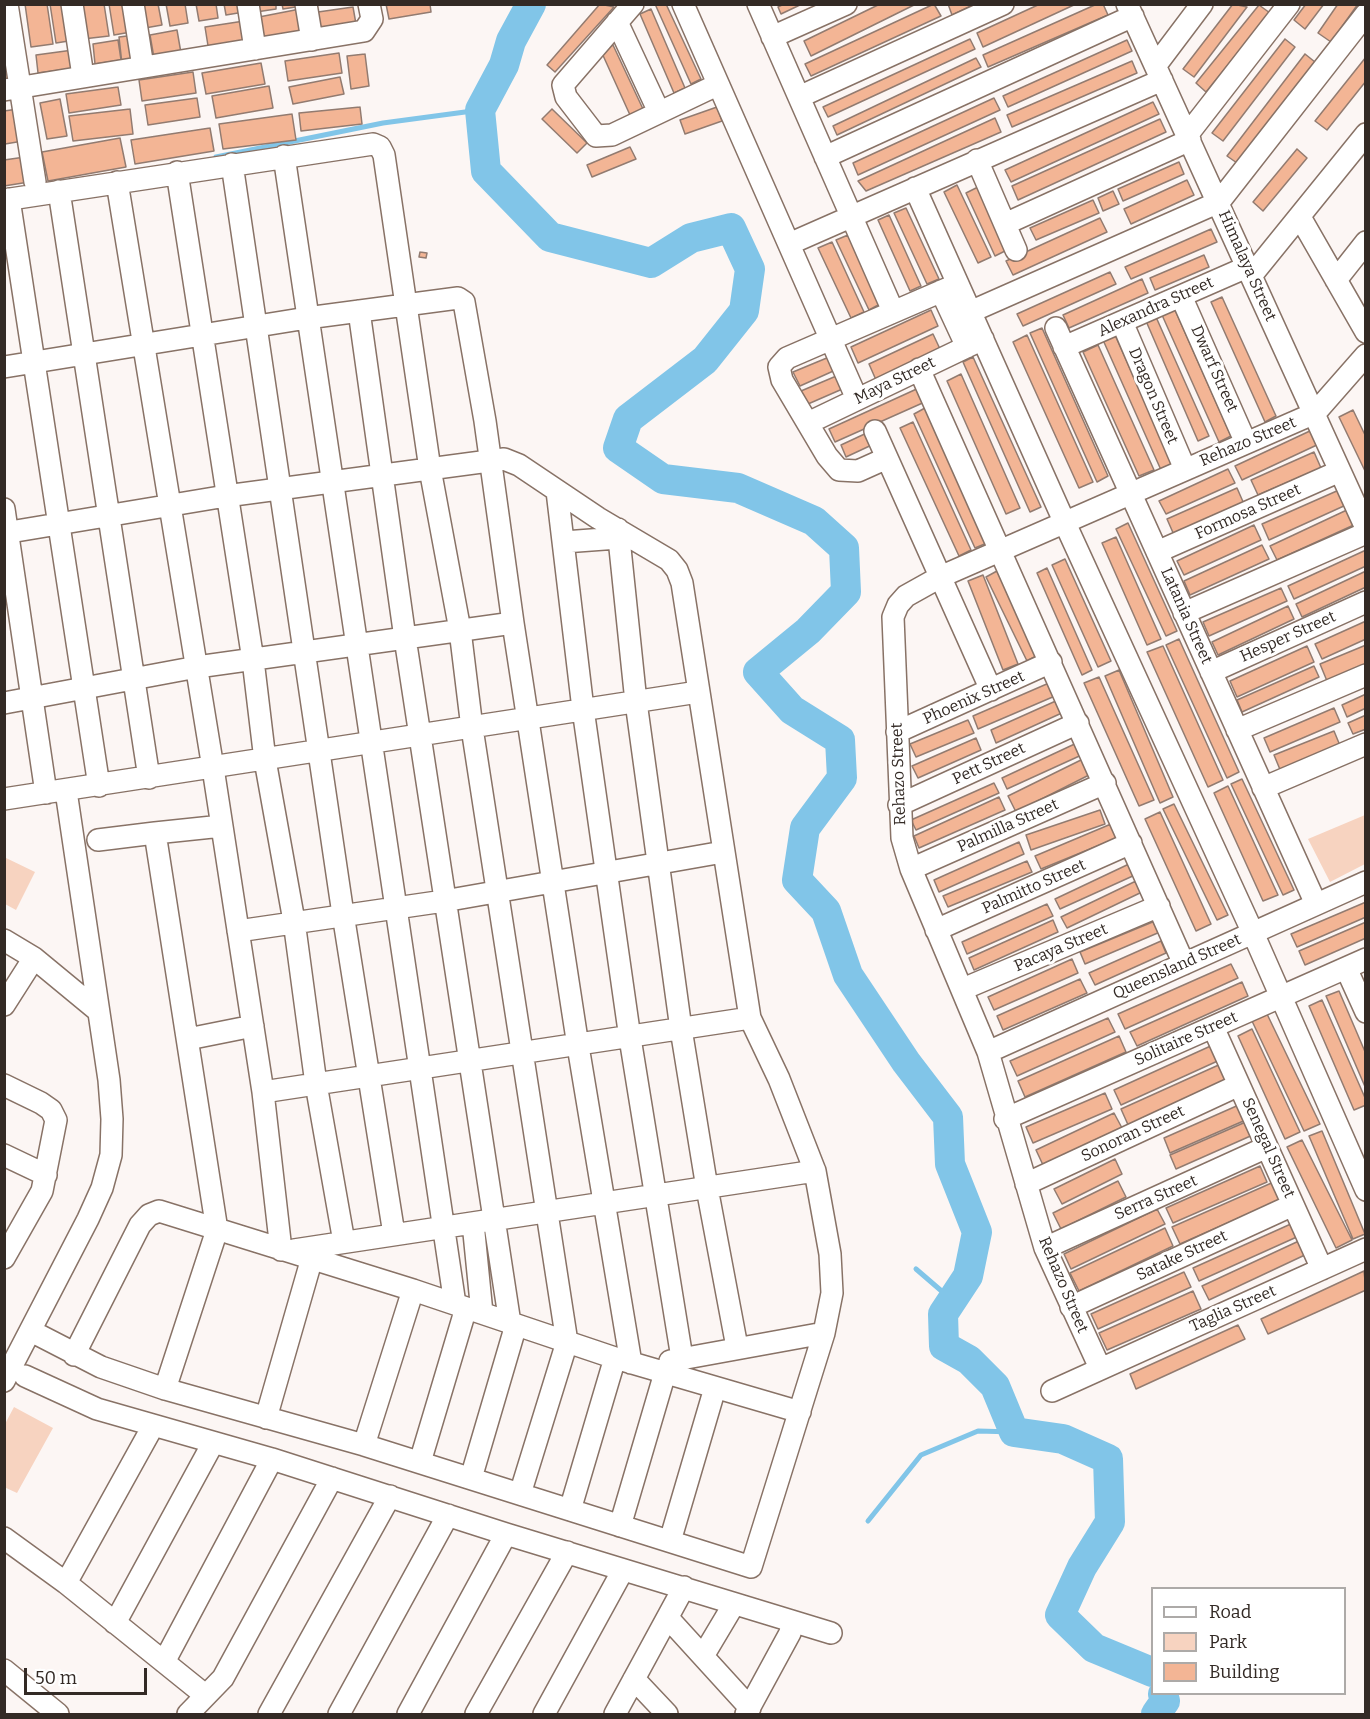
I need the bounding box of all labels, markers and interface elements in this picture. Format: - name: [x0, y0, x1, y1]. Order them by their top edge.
- street label: Himalaya Street: [1214, 208, 1280, 324]
- street label: Alexandra Street: [1095, 273, 1217, 341]
- street label: Dwarf Street: [1186, 322, 1242, 416]
- street label: Dragon Street: [1124, 345, 1182, 447]
- street label: Maya Street: [851, 353, 939, 409]
- street label: Rehazo Street: [1197, 413, 1299, 471]
- street label: Formosa Street: [1192, 480, 1304, 544]
- street label: Latania Street: [1156, 565, 1216, 667]
- street label: Hesper Street: [1237, 607, 1339, 667]
- street label: Phoenix Street: [920, 667, 1028, 729]
- street label: Rehazo Street: [888, 722, 910, 826]
- street label: Pett Street: [950, 739, 1028, 789]
- street label: Palmilla Street: [954, 795, 1062, 857]
- street label: Palmitto Street: [979, 856, 1089, 918]
- street label: Pacaya Street: [1012, 920, 1110, 976]
- street label: Queensland Street: [1110, 930, 1244, 1004]
- street label: Solitaire Street: [1131, 1008, 1241, 1070]
- street label: Senegal Street: [1237, 1095, 1299, 1201]
- street label: Sonoran Street: [1078, 1102, 1188, 1166]
- street label: Serra Street: [1112, 1171, 1200, 1225]
- street label: Satake Street: [1134, 1227, 1230, 1285]
- street label: Rehazo Street: [1034, 1234, 1092, 1336]
- street label: Taglia Street: [1187, 1281, 1279, 1337]
- legend: [1151, 1587, 1346, 1695]
- text: Road: [1209, 1601, 1251, 1623]
- text: Park: [1209, 1631, 1247, 1653]
- scale bar: [27, 1656, 150, 1694]
- text: Building: [1209, 1661, 1280, 1683]
- text: 50 m: [35, 1667, 77, 1689]

